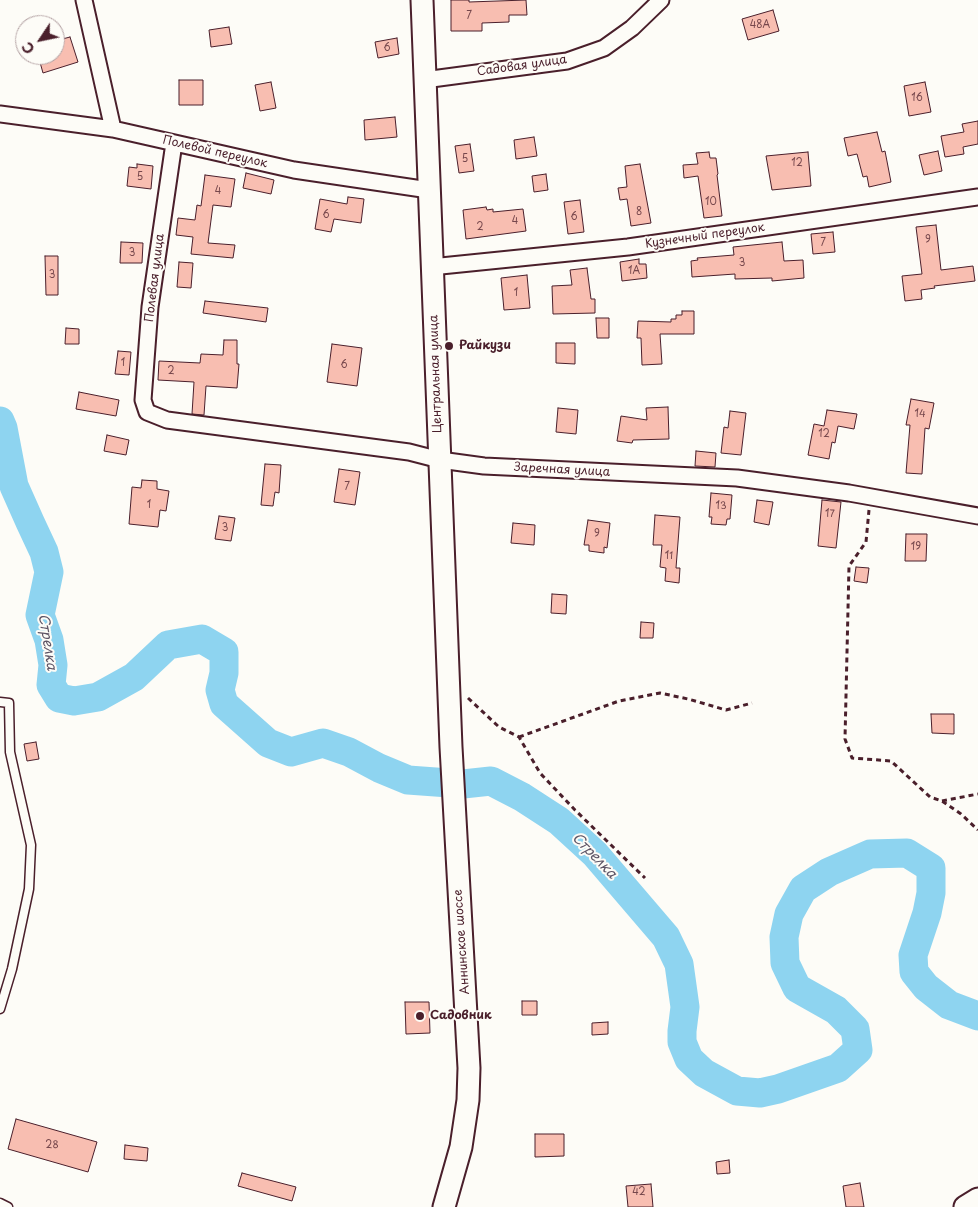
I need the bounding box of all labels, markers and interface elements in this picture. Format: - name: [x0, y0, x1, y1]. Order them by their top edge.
- house number: 7: [466, 10, 472, 22]
- north arrow: [15, 15, 65, 65]
- house number: 48А: [750, 19, 770, 31]
- text: С: [16, 38, 40, 58]
- house number: 6: [383, 42, 391, 54]
- street label: Садовая улица: [476, 53, 568, 79]
- house number: 16: [911, 92, 923, 104]
- street label: Полевой переулок: [161, 133, 269, 171]
- house number: 5: [462, 153, 468, 165]
- house number: 12: [791, 157, 803, 169]
- house number: 5: [137, 171, 143, 183]
- house number: 4: [215, 185, 221, 197]
- house number: 10: [705, 196, 717, 208]
- house number: 8: [636, 206, 642, 218]
- house number: 6: [322, 209, 330, 221]
- house number: 6: [570, 211, 578, 223]
- house number: 4: [512, 215, 518, 227]
- street label: Кузнечный переулок: [644, 220, 766, 252]
- house number: 2: [476, 221, 484, 233]
- street label: Полевая улица: [142, 233, 168, 323]
- house number: 9: [925, 234, 931, 246]
- house number: 7: [820, 237, 826, 249]
- house number: 3: [129, 247, 135, 259]
- house number: 3: [739, 257, 745, 269]
- house number: 1А: [628, 265, 640, 277]
- house number: 3: [49, 269, 55, 281]
- house number: 1: [514, 287, 518, 299]
- street label: Центральная улица: [427, 315, 445, 433]
- place label: Райкузи: [459, 339, 511, 353]
- marker: Райкузи: [443, 340, 455, 352]
- house number: 1: [121, 357, 125, 369]
- house number: 6: [340, 359, 348, 371]
- house number: 2: [167, 365, 175, 377]
- house number: 14: [914, 408, 926, 420]
- house number: 12: [818, 428, 830, 440]
- street label: Заречная улица: [514, 460, 610, 480]
- house number: 7: [344, 481, 350, 493]
- house number: 1: [147, 499, 151, 511]
- house number: 13: [715, 500, 727, 512]
- house number: 17: [825, 508, 835, 520]
- house number: 3: [222, 522, 228, 534]
- house number: 9: [594, 528, 600, 540]
- house number: 19: [911, 541, 921, 553]
- house number: 11: [665, 550, 673, 562]
- water label: Стрелка: [34, 613, 60, 671]
- water label: Стрелка: [568, 830, 620, 882]
- street label: Аннинское шоссе: [451, 889, 473, 995]
- place label: Садовник: [430, 1009, 492, 1023]
- marker: Садовник: [414, 1010, 426, 1022]
- house number: 28: [45, 1139, 59, 1151]
- house number: 42: [632, 1186, 646, 1198]

